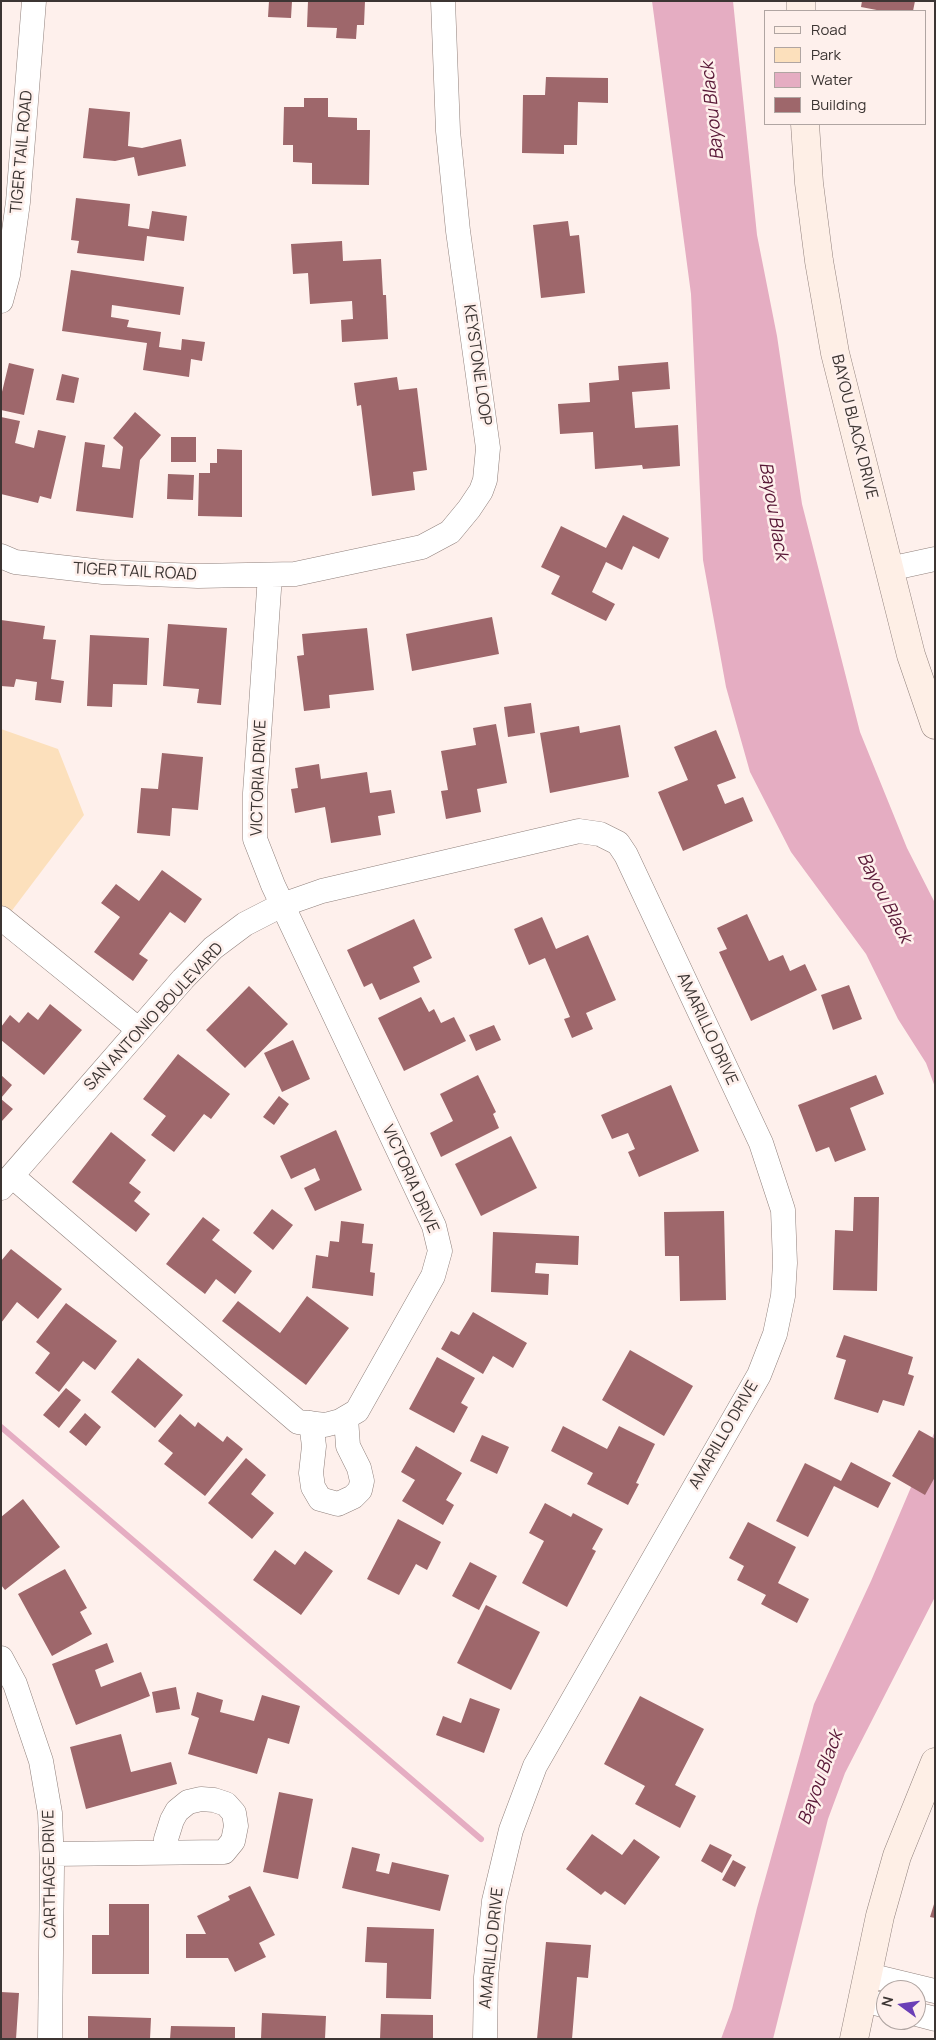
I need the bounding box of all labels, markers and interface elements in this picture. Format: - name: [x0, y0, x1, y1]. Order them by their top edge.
- legend: [764, 10, 926, 125]
- text: Road: [811, 19, 847, 40]
- text: Park: [811, 44, 841, 65]
- water label: Bayou Black: [697, 61, 729, 161]
- text: Water: [811, 69, 853, 90]
- street label: TIGER TAIL ROAD: [7, 90, 37, 214]
- text: Building: [811, 94, 866, 115]
- street label: KEYSTONE LOOP: [459, 303, 495, 427]
- street label: BAYOU BLACK DRIVE: [827, 353, 881, 501]
- water label: Bayou Black: [754, 461, 792, 561]
- street label: TIGER TAIL ROAD: [73, 559, 197, 585]
- street label: VICTORIA DRIVE: [247, 719, 271, 837]
- water label: Bayou Black: [852, 849, 916, 947]
- street label: SAN ANTONIO BOULEVARD: [80, 939, 228, 1095]
- street label: AMARILLO DRIVE: [673, 970, 741, 1088]
- street label: VICTORIA DRIVE: [378, 1122, 442, 1236]
- street label: AMARILLO DRIVE: [685, 1378, 763, 1492]
- water label: Bayou Black: [794, 1728, 848, 1828]
- street label: CARTHAGE DRIVE: [39, 1810, 61, 1938]
- street label: AMARILLO DRIVE: [476, 1886, 508, 2010]
- north arrow: [876, 1980, 926, 2030]
- text: N: [876, 1994, 897, 2009]

